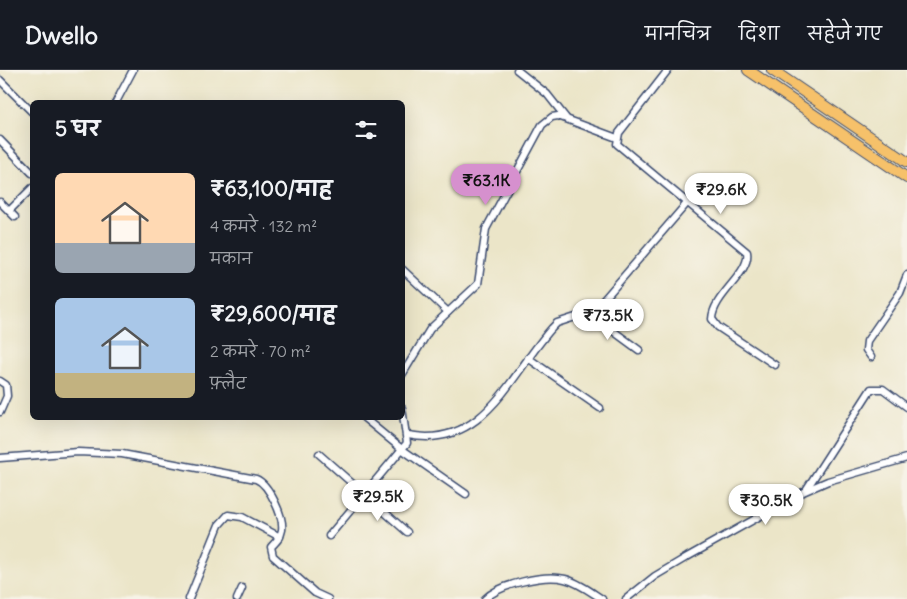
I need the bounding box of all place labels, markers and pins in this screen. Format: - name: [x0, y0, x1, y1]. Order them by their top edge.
- pin: ₹63.1K: [445, 164, 527, 206]
- pin: ₹29.6K: [680, 172, 762, 215]
- pin: ₹73.5K: [567, 298, 649, 341]
- pin: ₹29.5K: [337, 480, 419, 522]
- pin: ₹30.5K: [725, 484, 807, 526]

